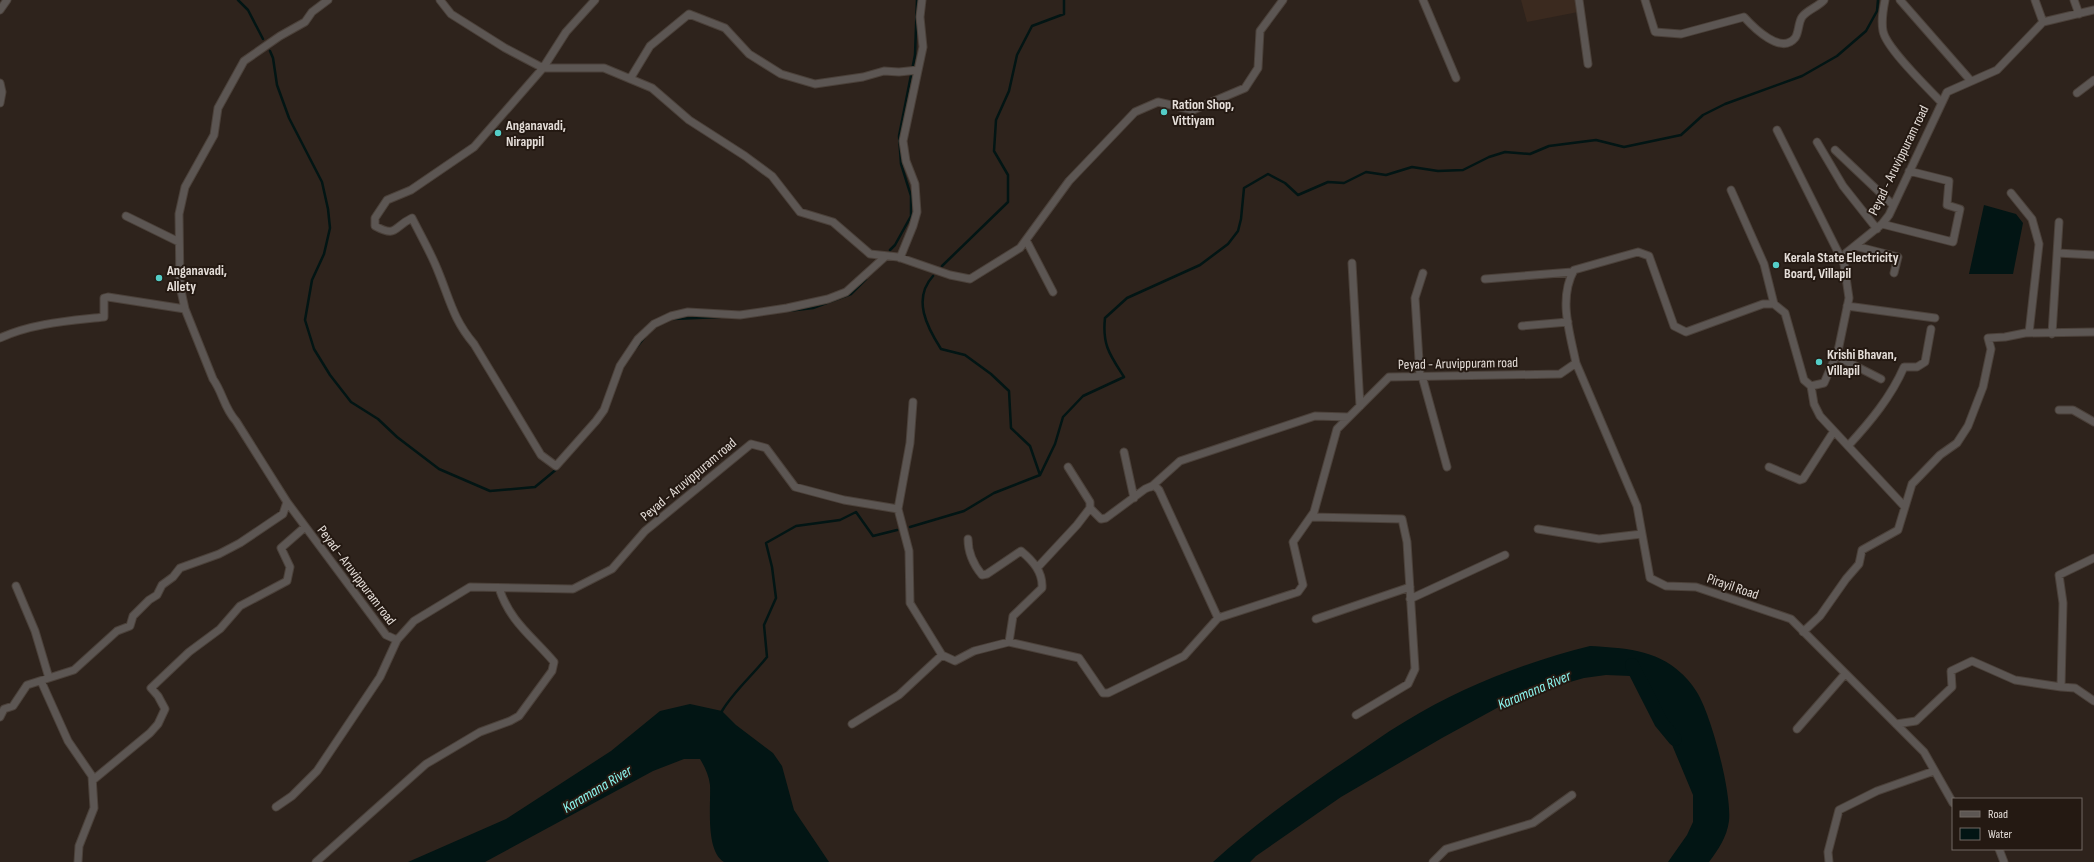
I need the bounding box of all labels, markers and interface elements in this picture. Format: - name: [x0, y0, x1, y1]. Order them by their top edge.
- place label: Ration Shop, Vittiyam: [1172, 96, 1234, 129]
- street label: Peyad - Aruvippuram road: [1864, 102, 1933, 218]
- marker: Ration Shop, Vittiyam: [1159, 107, 1169, 117]
- place label: Anganavadi, Nirappil: [505, 117, 566, 150]
- marker: Anganavadi, Nirappil: [493, 128, 503, 138]
- place label: Kerala State Electricity Board, Villapil: [1784, 249, 1899, 282]
- marker: Kerala State Electricity Board, Villapil: [1771, 260, 1781, 270]
- place label: Anganavadi, Allety: [166, 262, 227, 295]
- marker: Anganavadi, Allety: [154, 273, 164, 283]
- place label: Krishi Bhavan, Villapil: [1827, 346, 1897, 379]
- street label: Peyad - Aruvippuram road: [1398, 354, 1518, 373]
- marker: Krishi Bhavan, Villapil: [1814, 357, 1824, 367]
- street label: Peyad - Aruvippuram road: [637, 434, 740, 525]
- street label: Peyad - Aruvippuram road: [314, 522, 400, 629]
- street label: Pirayil Road: [1705, 570, 1761, 603]
- water label: Karamana River: [1495, 666, 1574, 714]
- water label: Karamana River: [559, 761, 636, 818]
- legend: [1952, 798, 2082, 850]
- text: Road: [1988, 807, 2008, 822]
- text: Water: [1988, 827, 2012, 842]

